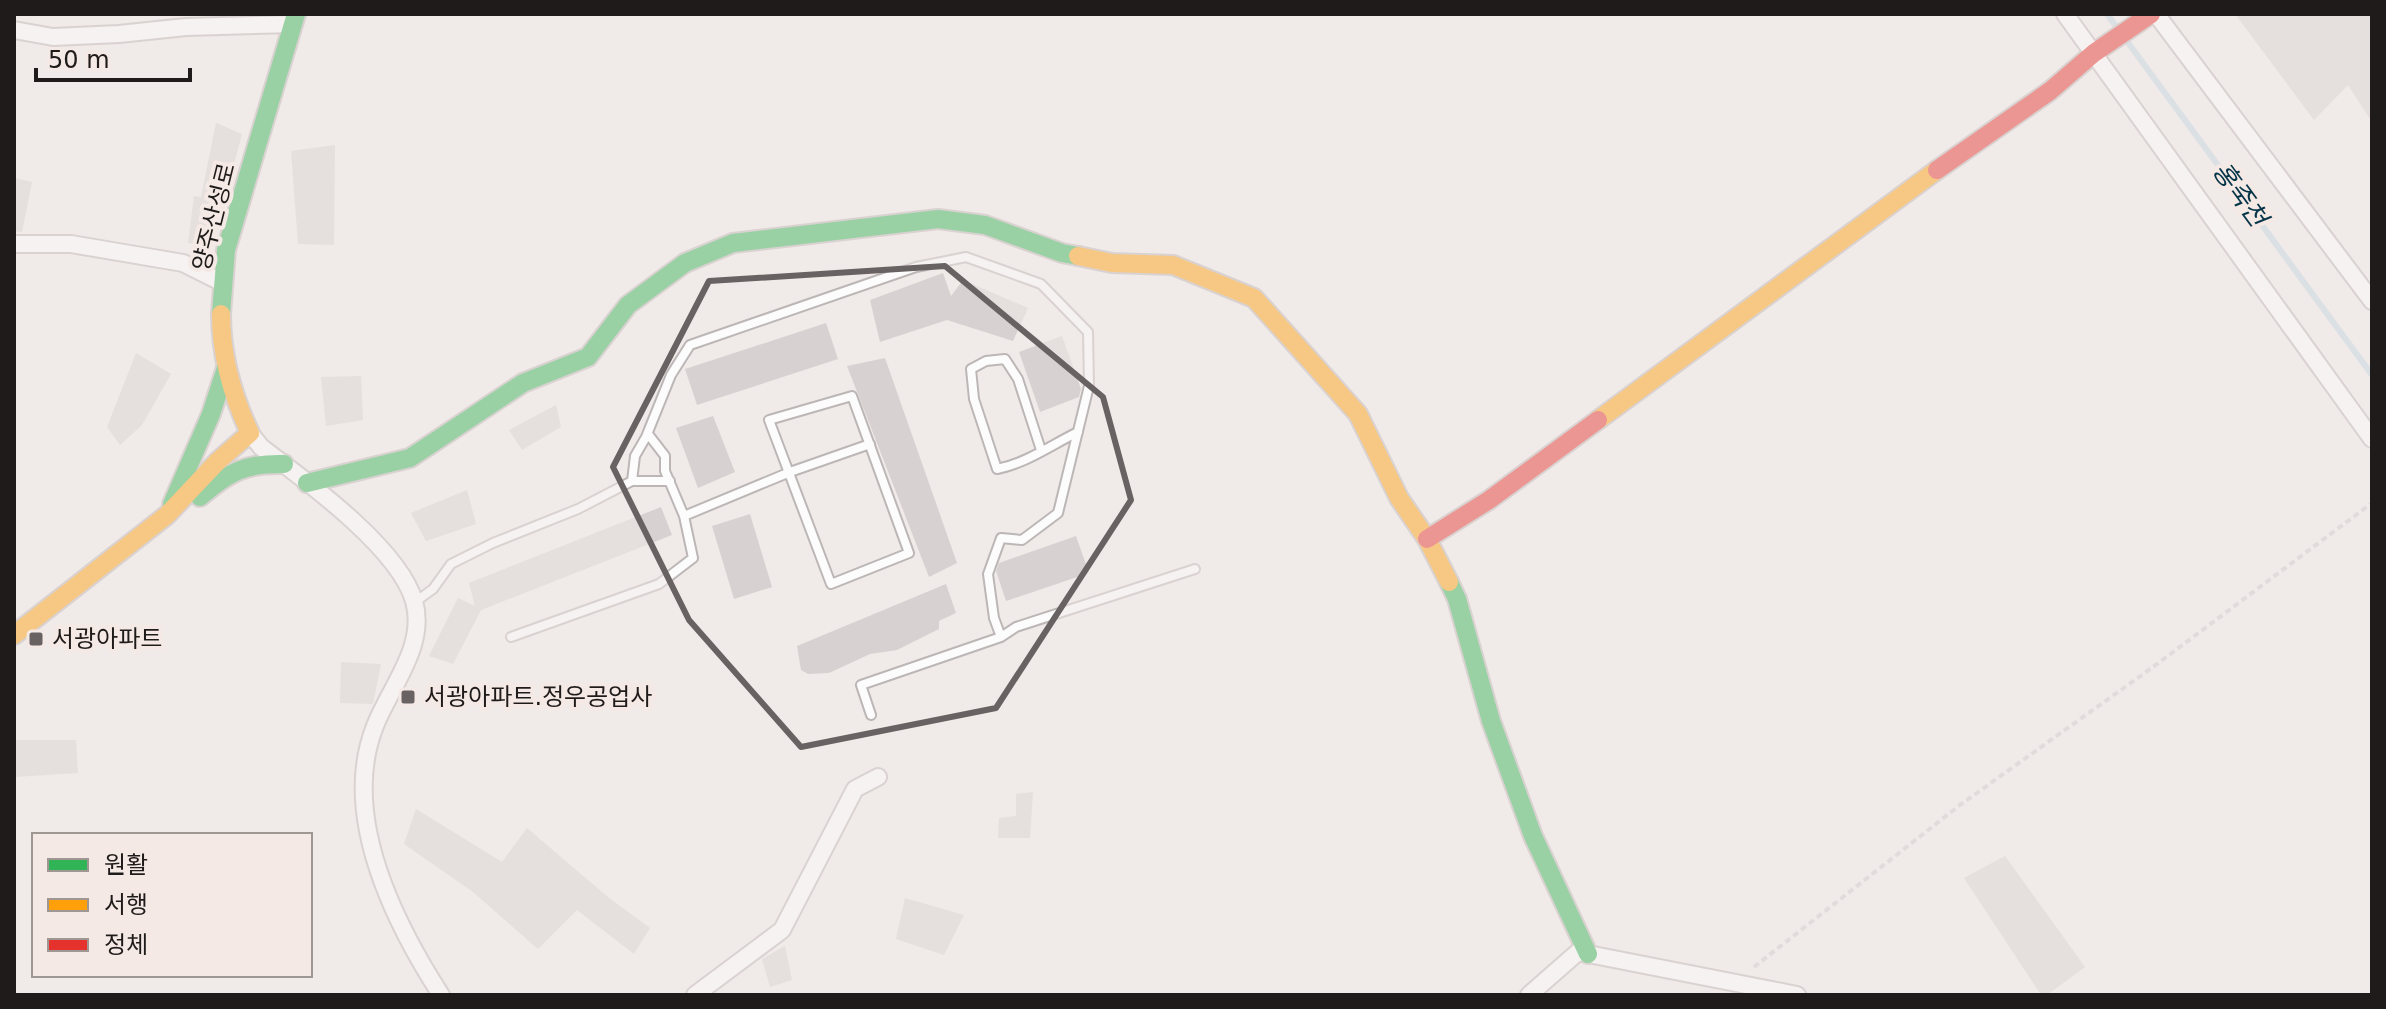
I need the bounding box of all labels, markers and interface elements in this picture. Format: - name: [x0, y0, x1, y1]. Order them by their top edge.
- scale bar: [36, 32, 190, 82]
- text: 50 m: [48, 46, 110, 74]
- water label: 홍죽천: [2207, 156, 2275, 234]
- street label: 양주산성로: [187, 160, 241, 274]
- place label: 서광아파트: [52, 625, 162, 653]
- marker: 서광아파트: [27, 630, 45, 648]
- place label: 서광아파트.정우공업사: [424, 683, 652, 711]
- marker: 서광아파트.정우공업사: [399, 688, 417, 706]
- legend: [32, 833, 312, 977]
- text: 원활: [104, 851, 148, 879]
- text: 서행: [104, 891, 148, 919]
- text: 정체: [104, 931, 148, 959]

